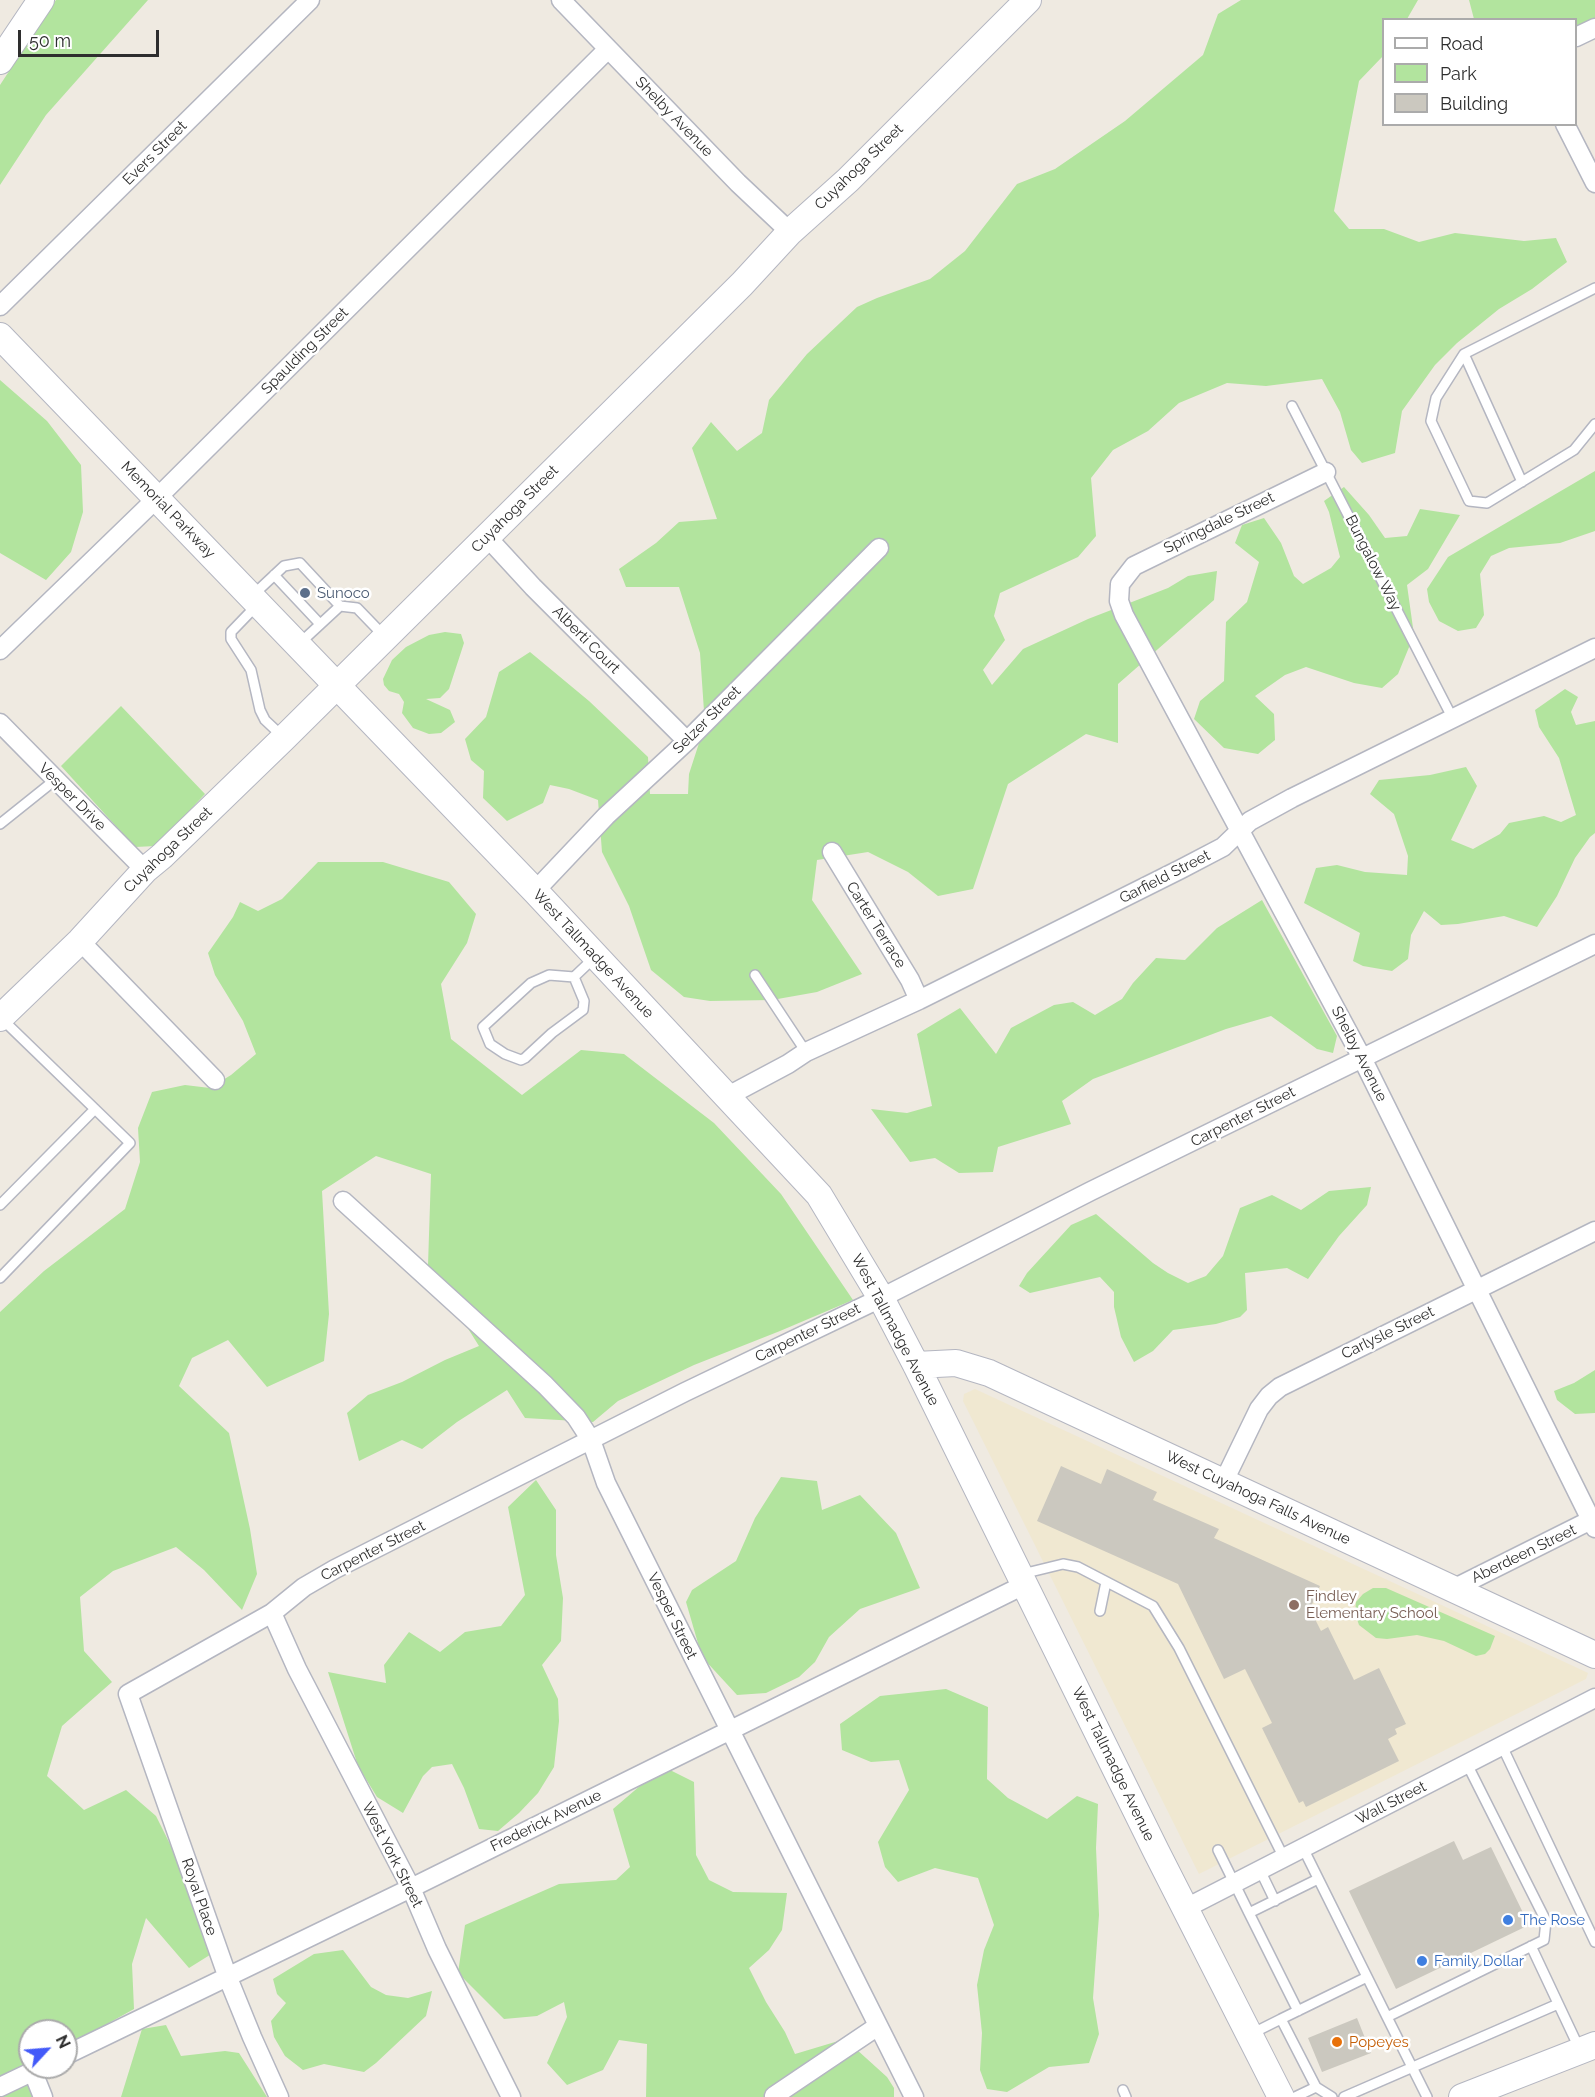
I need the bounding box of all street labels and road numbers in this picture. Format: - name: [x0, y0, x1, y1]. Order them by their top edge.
- street label: Shelby Avenue: [631, 73, 717, 161]
- street label: Evers Street: [119, 117, 191, 189]
- street label: Cuyahoga Street: [811, 120, 907, 214]
- street label: Spaulding Street: [258, 304, 352, 398]
- street label: Memorial Parkway: [117, 458, 219, 562]
- street label: Cuyahoga Street: [468, 462, 562, 556]
- street label: Springdale Street: [1161, 488, 1277, 558]
- street label: Bungalow Way: [1341, 512, 1405, 614]
- street label: Alberti Court: [548, 602, 624, 678]
- street label: Selzer Street: [669, 682, 745, 758]
- street label: Vesper Drive: [34, 759, 110, 835]
- street label: Cuyahoga Street: [120, 803, 216, 897]
- street label: Garfield Street: [1117, 846, 1213, 908]
- street label: Carter Terrace: [842, 878, 910, 972]
- street label: West Tallmadge Avenue: [529, 886, 657, 1022]
- street label: Shelby Avenue: [1327, 1003, 1391, 1105]
- street label: Carpenter Street: [1188, 1083, 1298, 1151]
- street label: West Tallmadge Avenue: [847, 1251, 943, 1409]
- street label: Carpenter Street: [752, 1300, 864, 1366]
- street label: Carlysle Street: [1339, 1303, 1437, 1363]
- street label: West Cuyahoga Falls Avenue: [1163, 1447, 1353, 1549]
- street label: Carpenter Street: [318, 1517, 428, 1585]
- street label: Aberdeen Street: [1469, 1521, 1579, 1587]
- street label: Vesper Street: [643, 1570, 701, 1662]
- street label: West Tallmadge Avenue: [1068, 1684, 1158, 1844]
- street label: Wall Street: [1353, 1778, 1429, 1828]
- street label: Frederick Avenue: [487, 1786, 605, 1856]
- street label: West York Street: [358, 1799, 426, 1911]
- street label: Royal Place: [177, 1856, 221, 1938]

